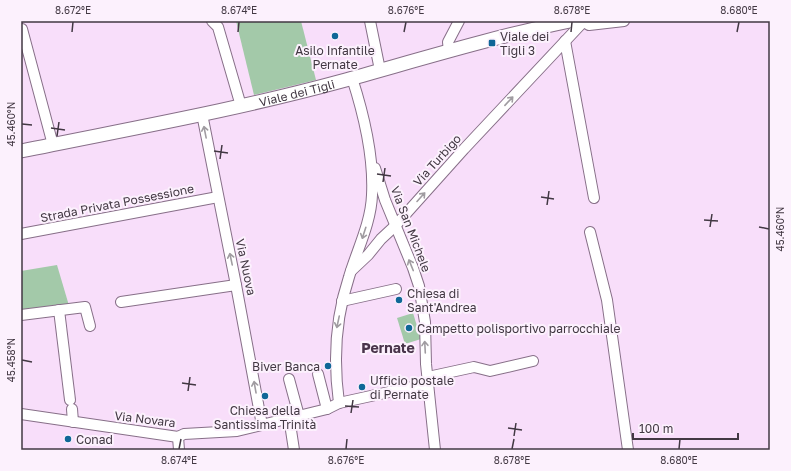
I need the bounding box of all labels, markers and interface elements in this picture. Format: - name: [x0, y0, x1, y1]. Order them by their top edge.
- text: 8.672°E: [55, 4, 91, 16]
- text: 8.674°E: [221, 4, 257, 16]
- text: 8.676°E: [388, 4, 424, 16]
- text: 8.678°E: [554, 4, 590, 16]
- text: 8.680°E: [720, 4, 758, 16]
- place label: Viale dei Tigli 3: [500, 29, 549, 58]
- marker: Asilo Infantile Pernate: [330, 31, 340, 41]
- marker: Viale dei Tigli 3: [487, 38, 497, 48]
- place label: Asilo Infantile Pernate: [295, 43, 375, 72]
- street label: Viale dei Tigli: [258, 76, 336, 109]
- one-way arrow: [504, 96, 514, 106]
- text: 45.460°N: [5, 102, 17, 146]
- one-way arrow: [201, 126, 209, 139]
- street label: Via Turbigo: [410, 131, 464, 189]
- street label: Strada Privata Possessione: [39, 181, 195, 225]
- street label: Via San Michele: [388, 184, 434, 274]
- one-way arrow: [416, 192, 426, 202]
- text: 45.460°N: [774, 207, 786, 251]
- one-way arrow: [360, 226, 367, 239]
- street label: Via Nuova: [233, 237, 259, 297]
- one-way arrow: [226, 253, 234, 266]
- one-way arrow: [407, 260, 415, 272]
- place label: Chiesa di Sant'Andrea: [407, 286, 476, 315]
- marker: Chiesa di Sant'Andrea: [394, 295, 404, 305]
- one-way arrow: [334, 316, 342, 329]
- place label: Campetto polisportivo parrocchiale: [417, 321, 621, 336]
- marker: Campetto polisportivo parrocchiale: [404, 323, 414, 333]
- text: 45.458°N: [5, 338, 17, 382]
- district label: Pernate: [361, 339, 415, 356]
- one-way arrow: [422, 341, 429, 354]
- place label: Biver Banca: [252, 359, 320, 374]
- marker: Biver Banca: [323, 361, 333, 371]
- place label: Ufficio postale di Pernate: [370, 373, 454, 402]
- one-way arrow: [251, 381, 259, 394]
- marker: Ufficio postale di Pernate: [357, 382, 367, 392]
- marker: Chiesa della Santissima Trinità: [260, 391, 270, 401]
- place label: Chiesa della Santissima Trinità: [214, 403, 316, 432]
- street label: Via Novara: [114, 408, 176, 430]
- scale bar: [633, 415, 738, 441]
- text: 100 m: [639, 421, 673, 436]
- place label: Conad: [76, 432, 113, 447]
- marker: Conad: [63, 434, 73, 444]
- text: 8.674°E: [161, 454, 197, 466]
- text: 8.676°E: [328, 454, 364, 466]
- text: 8.678°E: [494, 454, 530, 466]
- text: 8.680°E: [660, 454, 698, 466]

